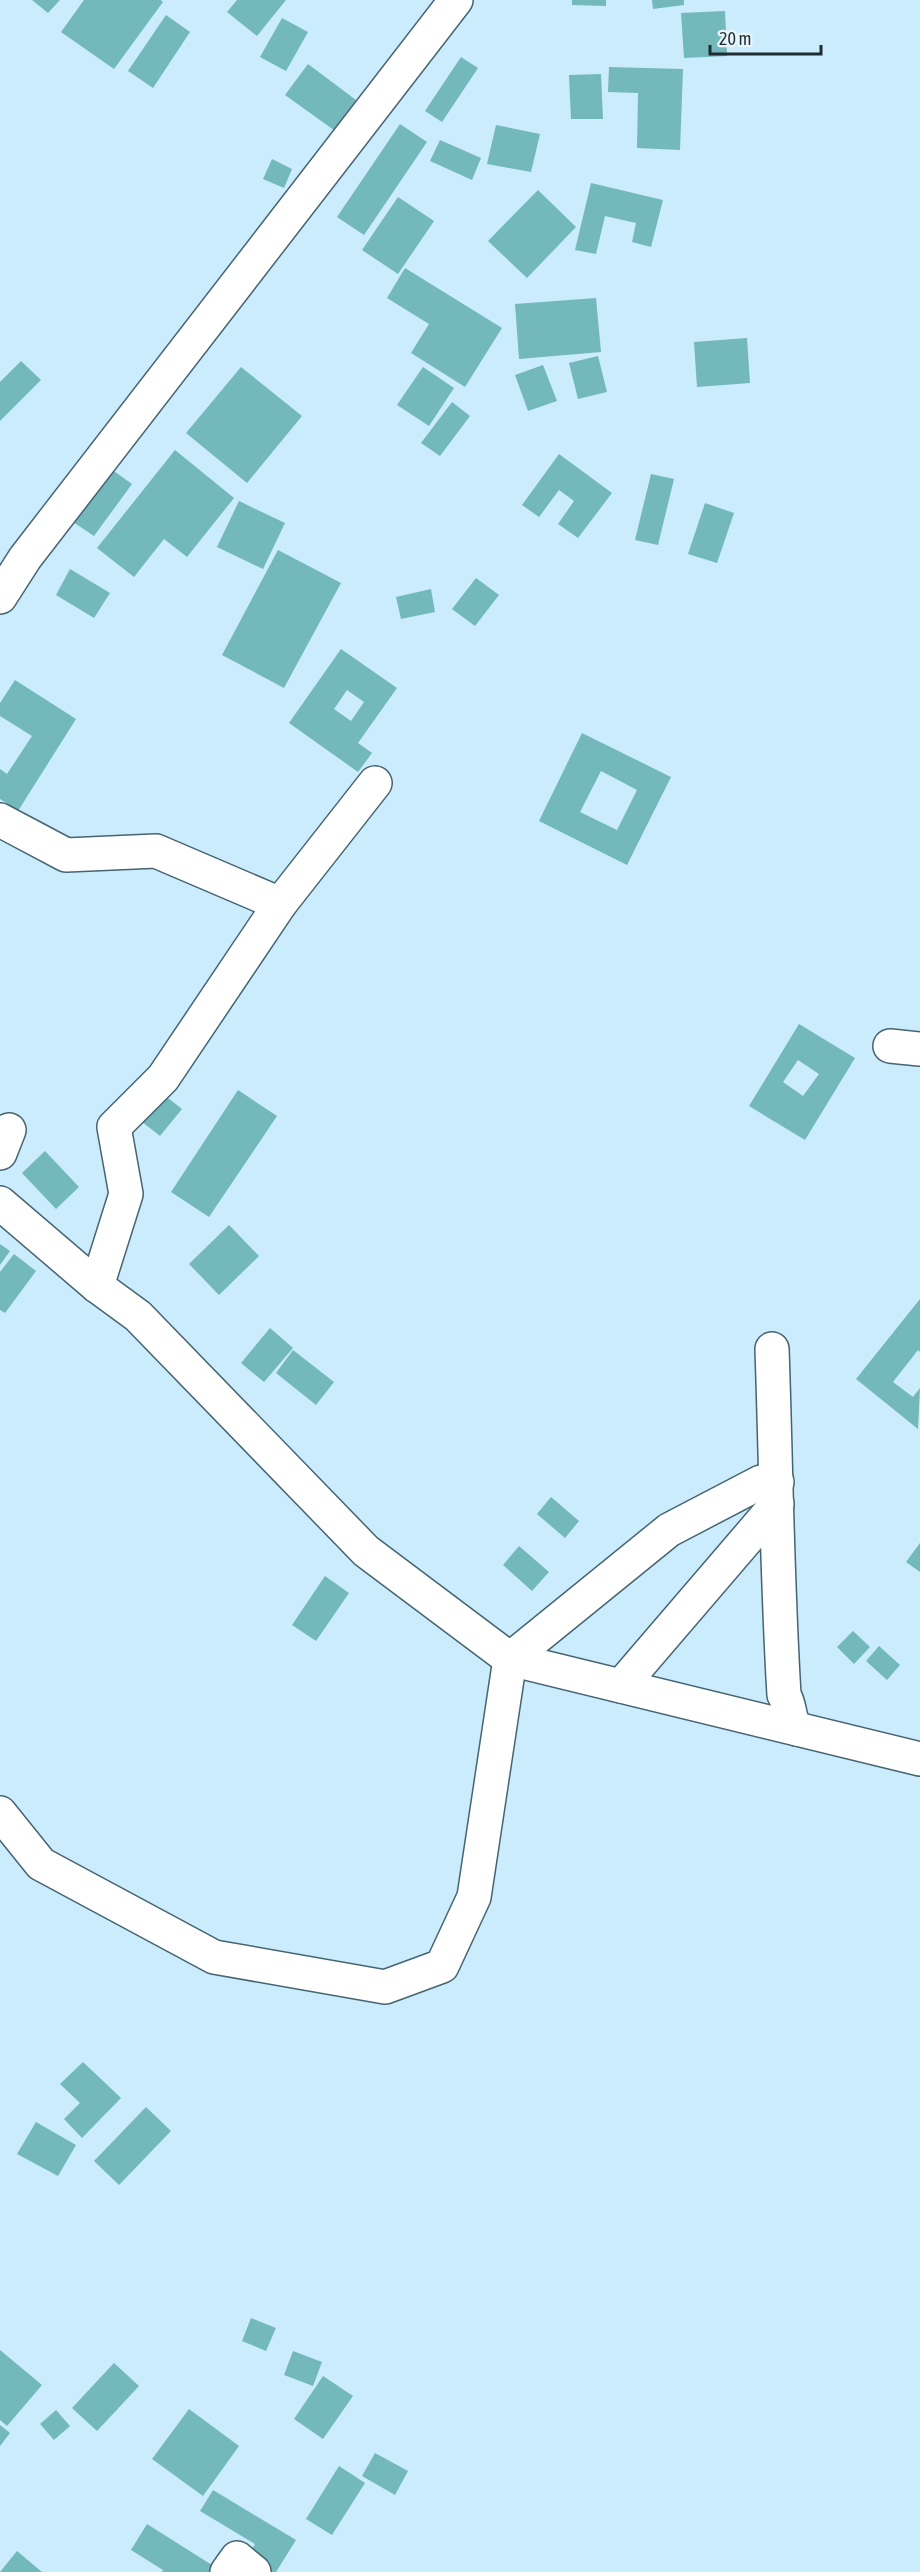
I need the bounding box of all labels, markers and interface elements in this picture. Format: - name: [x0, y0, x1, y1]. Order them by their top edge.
- scale bar: [710, 18, 821, 56]
- text: 20 m: [719, 28, 751, 49]

